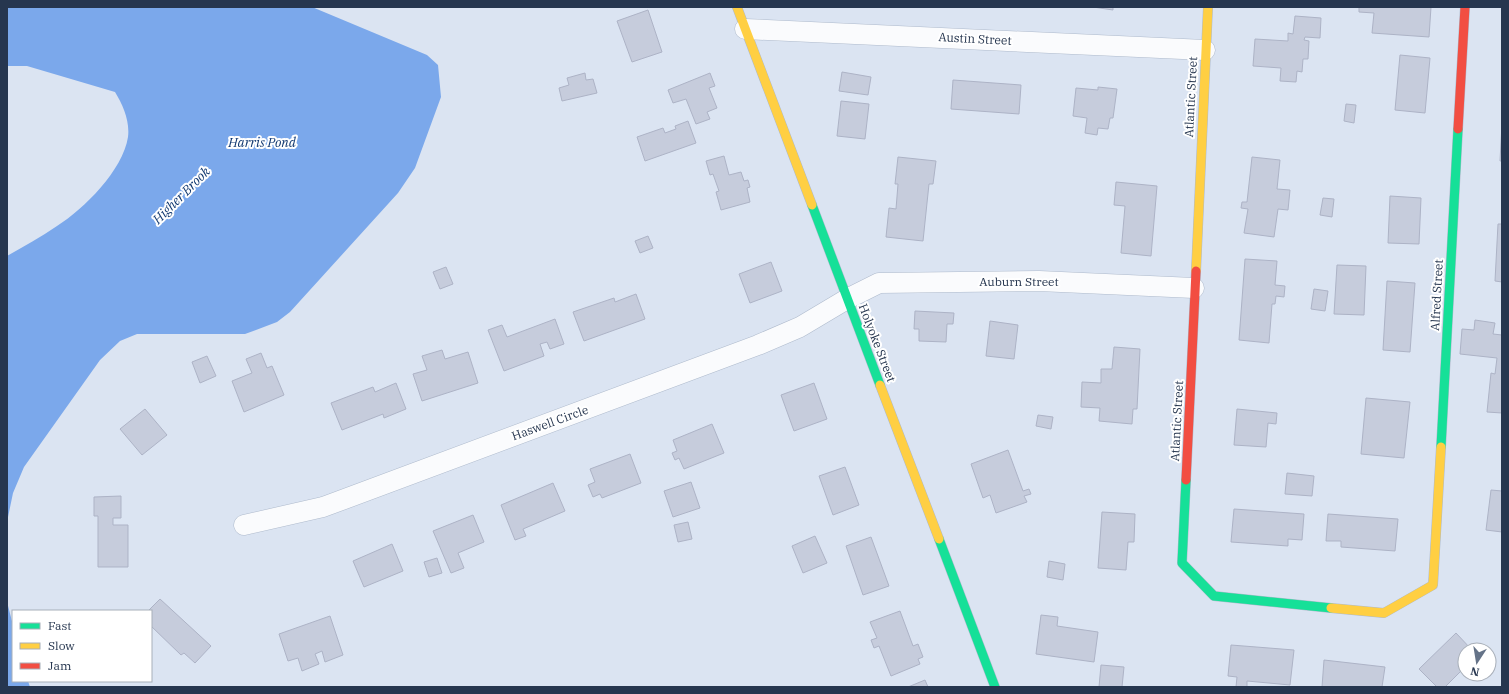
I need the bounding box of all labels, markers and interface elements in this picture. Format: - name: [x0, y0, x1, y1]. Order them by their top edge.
- street label: Austin Street: [938, 29, 1012, 48]
- street label: Atlantic Street: [1181, 56, 1200, 138]
- water label: Harris Pond: [227, 134, 297, 151]
- water label: Higher Brook: [148, 163, 214, 228]
- street label: Alfred Street: [1427, 259, 1446, 331]
- street label: Auburn Street: [979, 274, 1059, 289]
- street label: Holyoke Street: [856, 302, 899, 384]
- street label: Atlantic Street: [1167, 380, 1186, 462]
- street label: Haswell Circle: [509, 402, 590, 443]
- legend: [12, 610, 152, 682]
- text: Fast: [48, 618, 72, 633]
- text: Slow: [48, 638, 75, 653]
- north arrow: [1457, 642, 1497, 682]
- text: Jam: [48, 658, 72, 673]
- text: N: [1469, 664, 1481, 680]

